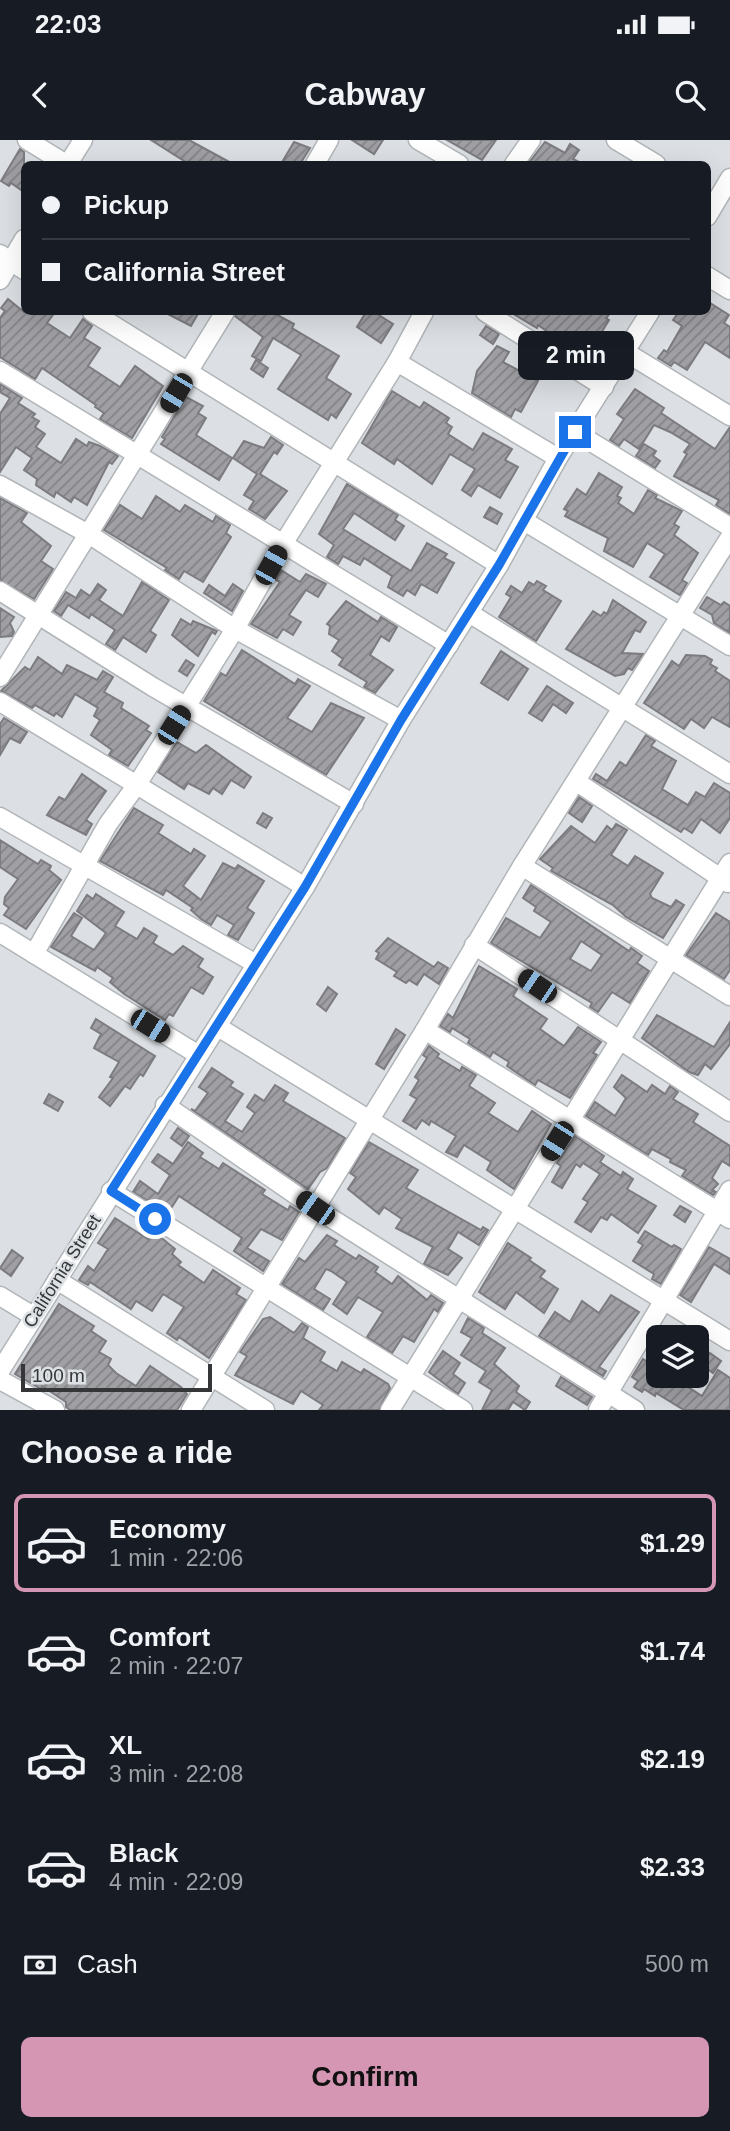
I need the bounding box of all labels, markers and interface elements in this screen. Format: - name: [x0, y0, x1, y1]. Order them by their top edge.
- text: 22:03: [35, 9, 102, 39]
- icon: back: [21, 76, 59, 114]
- text: Cabway: [305, 76, 425, 112]
- icon: search: [671, 76, 709, 114]
- text: Pickup: [84, 190, 169, 220]
- text: California Street: [84, 257, 285, 287]
- callout: 2 min: [517, 330, 633, 380]
- text: 2 min: [546, 342, 606, 368]
- car: [157, 370, 196, 416]
- route end: [559, 416, 591, 448]
- car: [252, 542, 291, 588]
- car: [154, 702, 195, 748]
- car: [514, 966, 561, 1006]
- car: [127, 1006, 174, 1046]
- car: [537, 1118, 578, 1164]
- car: [292, 1187, 339, 1229]
- route start: [139, 1203, 171, 1235]
- street label: California Street: [19, 1211, 105, 1331]
- map controls: [646, 1325, 709, 1388]
- button: layers: [646, 1325, 709, 1388]
- scale bar: [21, 1361, 212, 1393]
- text: 100 m: [32, 1365, 85, 1386]
- text: Choose a ride: [21, 1434, 233, 1470]
- icon: car: [25, 1512, 88, 1575]
- text: Economy: [109, 1514, 226, 1544]
- text: $1.29: [640, 1528, 705, 1558]
- text: 1 min · 22:06: [109, 1545, 243, 1571]
- icon: car: [25, 1620, 88, 1683]
- text: Comfort: [109, 1622, 210, 1652]
- text: $1.74: [640, 1636, 705, 1666]
- text: 2 min · 22:07: [109, 1653, 243, 1679]
- icon: car: [25, 1728, 88, 1791]
- text: XL: [109, 1730, 142, 1760]
- text: $2.19: [640, 1744, 705, 1774]
- text: 3 min · 22:08: [109, 1761, 243, 1787]
- icon: car: [25, 1836, 88, 1899]
- text: Black: [109, 1838, 178, 1868]
- text: $2.33: [640, 1852, 705, 1882]
- text: 4 min · 22:09: [109, 1869, 243, 1895]
- icon: cash: [21, 1946, 59, 1984]
- text: Cash: [77, 1949, 138, 1979]
- text: 500 m: [645, 1951, 709, 1977]
- button: Confirm: [21, 2037, 709, 2117]

